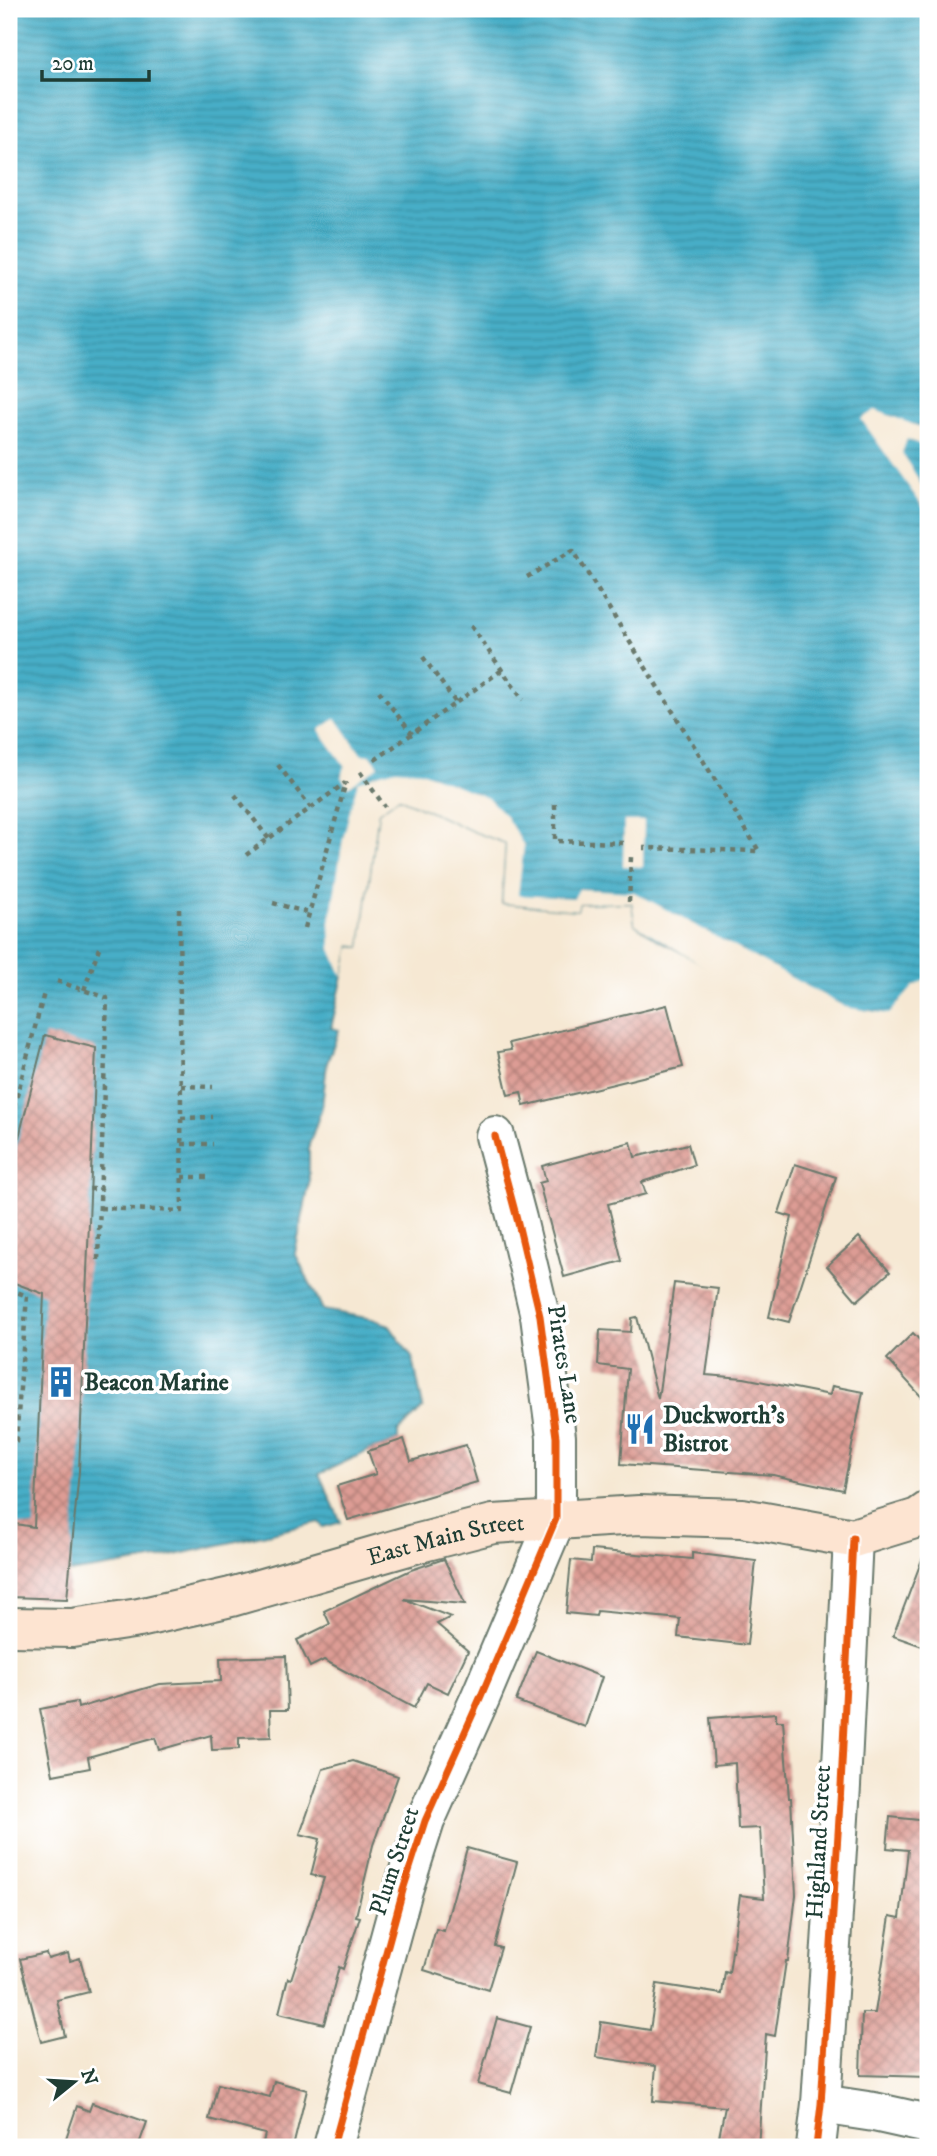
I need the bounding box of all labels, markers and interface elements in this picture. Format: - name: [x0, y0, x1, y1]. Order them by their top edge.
- scale bar: [42, 38, 149, 82]
- text: 20 m: [52, 51, 94, 77]
- street label: Pirates Lane: [540, 1303, 588, 1426]
- building icon: Beacon Marine: [44, 1365, 78, 1399]
- place label: Beacon Marine: [84, 1368, 229, 1398]
- place label: Duckworth's Bistrot: [663, 1401, 784, 1459]
- restaurant icon: Duckworth's Bistrot: [623, 1412, 657, 1446]
- street label: East Main Street: [364, 1508, 526, 1573]
- street label: Highland Street: [800, 1764, 838, 1920]
- street label: Plum Street: [363, 1803, 427, 1919]
- north arrow: [38, 2048, 108, 2118]
- text: N: [75, 2066, 102, 2089]

